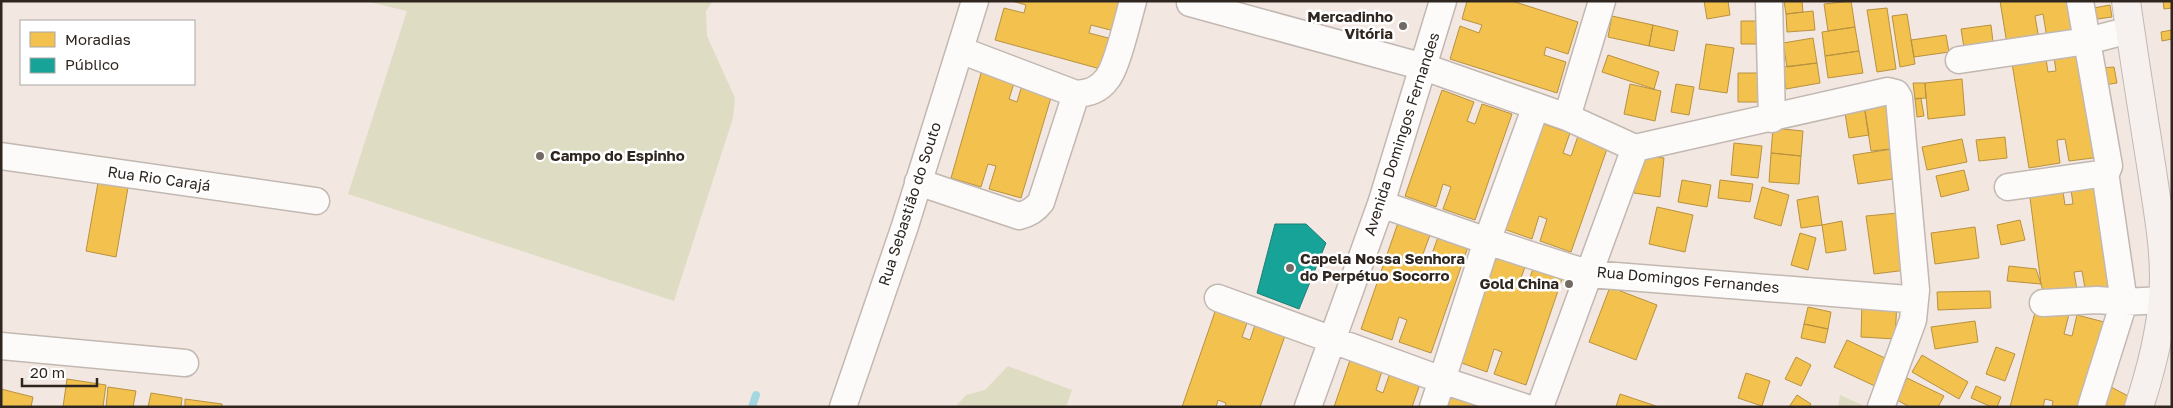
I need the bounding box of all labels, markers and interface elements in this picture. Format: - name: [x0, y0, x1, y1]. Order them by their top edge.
- place label: Mercadinho Vitória: [1307, 7, 1393, 42]
- legend: [20, 20, 195, 85]
- marker: Mercadinho Vitória: [1397, 20, 1409, 32]
- text: Moradias: [65, 30, 131, 48]
- street label: Avenida Domingos Fernandes: [1360, 30, 1442, 238]
- text: Público: [65, 55, 119, 73]
- street label: Rua Sebastião do Souto: [874, 120, 944, 288]
- place label: Campo do Espinho: [550, 146, 685, 164]
- marker: Campo do Espinho: [534, 150, 546, 162]
- street label: Rua Rio Carajá: [107, 162, 212, 194]
- place label: Capela Nossa Senhora do Perpétuo Socorro: [1300, 249, 1465, 284]
- marker: Capela Nossa Senhora do Perpétuo Socorro: [1284, 262, 1296, 274]
- street label: Rua Domingos Fernandes: [1596, 262, 1780, 296]
- place label: Gold China: [1479, 274, 1559, 292]
- marker: Gold China: [1563, 278, 1575, 290]
- scale bar: [22, 356, 98, 388]
- text: 20 m: [30, 363, 65, 381]

